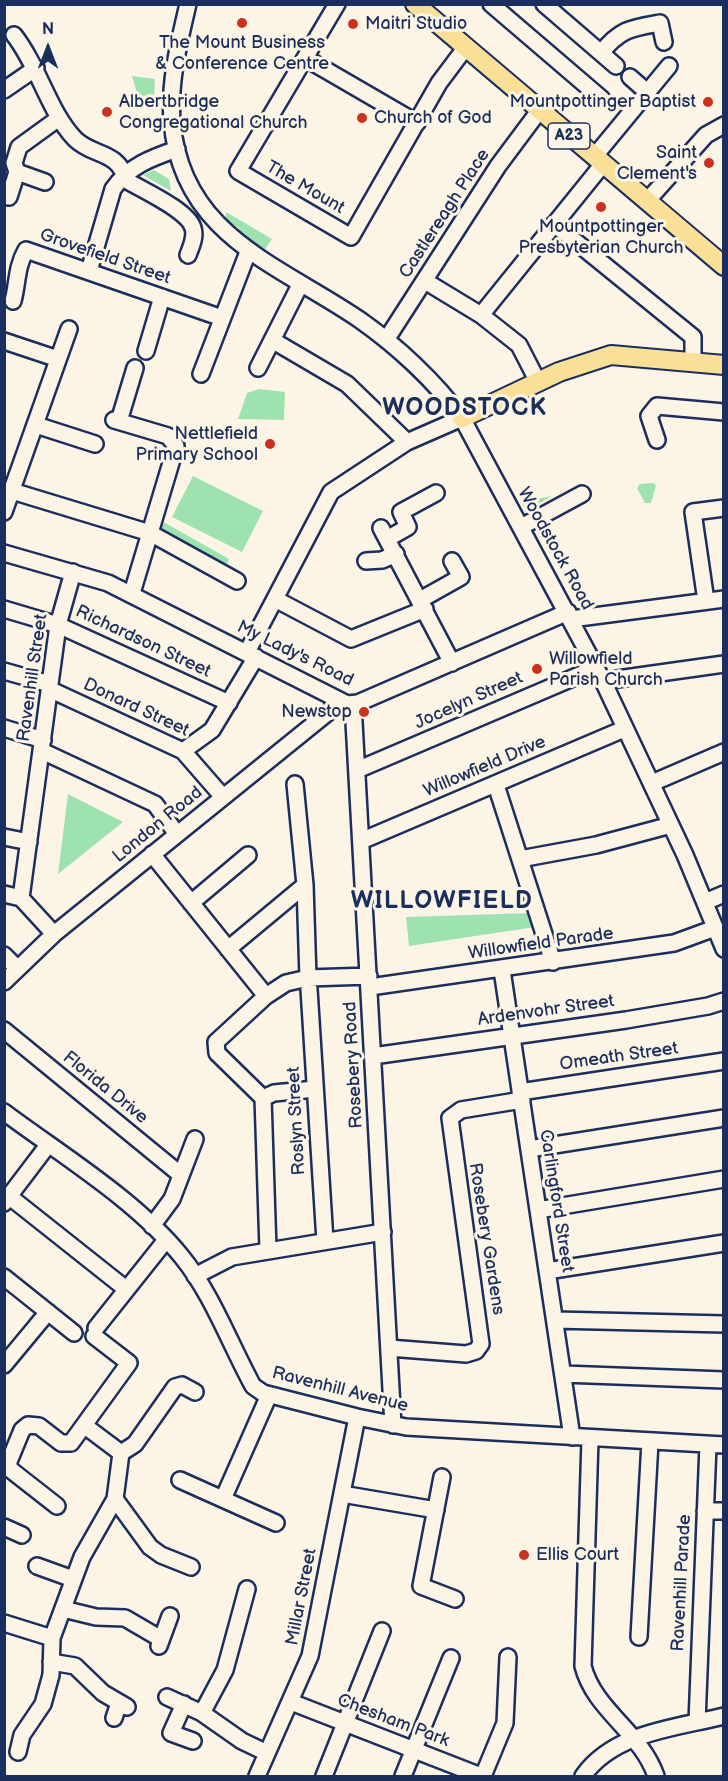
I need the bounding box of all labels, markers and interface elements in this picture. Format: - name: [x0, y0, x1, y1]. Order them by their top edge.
- place label: Maitri Studio: [365, 13, 467, 35]
- marker: The Mount Business & Conference Centre: [235, 16, 249, 30]
- marker: Maitri Studio: [346, 17, 360, 31]
- north arrow: [18, 18, 78, 78]
- text: N: [42, 20, 54, 39]
- place label: The Mount Business & Conference Centre: [155, 32, 329, 74]
- place label: Albertbridge Congregational Church: [119, 91, 308, 134]
- place label: Mountpottinger Baptist: [509, 91, 696, 113]
- marker: Mountpottinger Baptist: [701, 95, 715, 109]
- marker: Albertbridge Congregational Church: [100, 105, 114, 119]
- place label: Church of God: [374, 107, 492, 129]
- marker: Church of God: [355, 111, 369, 125]
- road number: A23: [548, 123, 590, 149]
- place label: Saint Clement's: [617, 142, 697, 184]
- street label: Castlereagh Place: [395, 145, 495, 283]
- marker: Saint Clement's: [702, 156, 716, 170]
- street label: The Mount: [262, 157, 348, 219]
- marker: Mountpottinger Presbyterian Church: [594, 200, 608, 214]
- place label: Mountpottinger Presbyterian Church: [518, 216, 684, 258]
- street label: Grovefield Street: [37, 225, 173, 289]
- district label: WOODSTOCK: [382, 395, 548, 423]
- place label: Nettlefield Primary School: [136, 423, 258, 466]
- marker: Nettlefield Primary School: [263, 437, 277, 451]
- street label: Woodstock Road: [512, 484, 598, 614]
- street label: Richardson Street: [72, 601, 214, 683]
- street label: Ravenhill Street: [13, 613, 53, 743]
- street label: My Lady's Road: [233, 616, 357, 692]
- place label: Willowfield Parish Church: [549, 648, 663, 690]
- marker: Willowfield Parish Church: [530, 662, 544, 676]
- street label: Jocelyn Street: [412, 668, 526, 734]
- street label: Donard Street: [80, 674, 192, 742]
- place label: Newstop: [281, 701, 352, 723]
- marker: Newstop: [357, 705, 371, 719]
- street label: Willowfield Drive: [421, 732, 549, 802]
- street label: London Road: [109, 782, 207, 868]
- district label: WILLOWFIELD: [351, 888, 533, 916]
- street label: Willowfield Parade: [467, 923, 615, 965]
- street label: Ardenvohr Street: [476, 991, 616, 1031]
- street label: Rosebery Road: [340, 1001, 368, 1129]
- street label: Omeath Street: [558, 1038, 680, 1076]
- street label: Florida Drive: [58, 1047, 152, 1129]
- street label: Roslyn Street: [283, 1066, 311, 1176]
- street label: Carlingford Street: [534, 1128, 578, 1274]
- street label: Rosebery Gardens: [463, 1161, 509, 1317]
- street label: Ravenhill Avenue: [270, 1363, 410, 1417]
- street label: Ravenhill Parade: [668, 1514, 696, 1652]
- place label: Ellis Court: [536, 1544, 619, 1566]
- street label: Millar Street: [282, 1547, 322, 1647]
- marker: Ellis Court: [517, 1548, 531, 1562]
- street label: Chesham Park: [334, 1690, 452, 1752]

